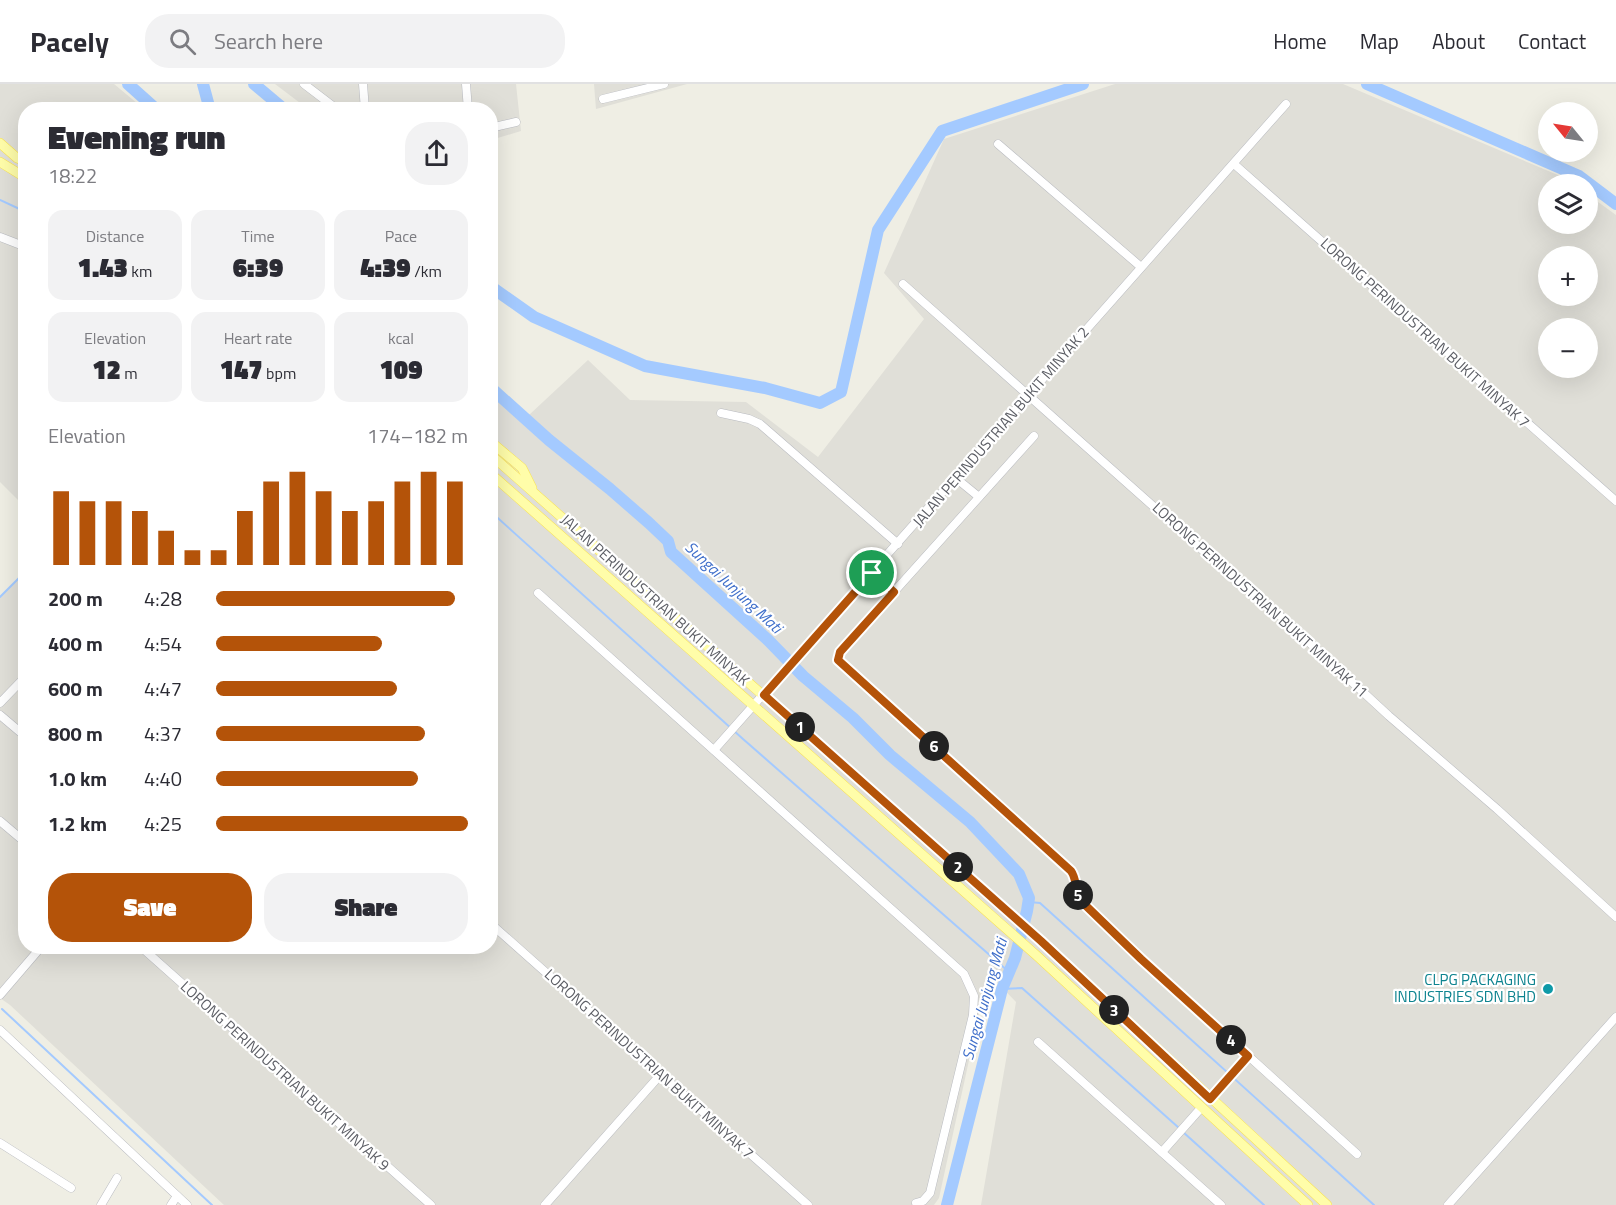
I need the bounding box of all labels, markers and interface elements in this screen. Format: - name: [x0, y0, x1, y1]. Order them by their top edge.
- search box: [145, 14, 565, 68]
- text: Pacely: [30, 20, 109, 63]
- text: Search here: [214, 24, 323, 58]
- icon: search: [166, 25, 199, 58]
- text: Home: [1273, 25, 1327, 57]
- text: Map: [1360, 25, 1399, 57]
- text: About: [1432, 25, 1485, 57]
- text: Contact: [1518, 25, 1586, 57]
- north arrow: [1538, 102, 1598, 162]
- map controls: [1538, 102, 1598, 378]
- text: Evening run: [48, 112, 225, 162]
- button: share: [405, 122, 468, 185]
- text: 18:22: [48, 160, 97, 191]
- button: layers: [1538, 174, 1598, 234]
- text: Distance: [86, 224, 144, 248]
- text: Time: [241, 224, 275, 248]
- text: Pace: [385, 224, 417, 248]
- street label: LORONG PERINDUSTRIAN BUKIT MINYAK 7: [1316, 232, 1535, 433]
- button: +: [1538, 246, 1598, 306]
- text: 1.43: [78, 248, 128, 287]
- text: 6:39: [233, 248, 283, 287]
- text: 4:39: [360, 248, 411, 287]
- text: km: [128, 259, 152, 283]
- text: /km: [411, 259, 442, 283]
- button: −: [1538, 318, 1598, 378]
- street label: JALAN PERINDUSTRIAN BUKIT MINYAK 2: [907, 321, 1094, 532]
- text: Elevation: [84, 326, 146, 350]
- text: Heart rate: [224, 326, 292, 350]
- text: kcal: [388, 326, 414, 350]
- text: 12: [92, 350, 121, 389]
- text: 147: [220, 350, 263, 389]
- text: 109: [380, 350, 422, 389]
- text: m: [121, 361, 138, 385]
- text: bpm: [263, 361, 296, 385]
- text: Elevation: [48, 420, 126, 451]
- text: 174–182 m: [367, 420, 468, 451]
- street label: LORONG PERINDUSTRIAN BUKIT MINYAK 11: [1147, 496, 1373, 703]
- street label: JALAN PERINDUSTRIAN BUKIT MINYAK: [556, 508, 755, 691]
- water label: Sungai Junjung Mati: [680, 535, 789, 640]
- pin: [846, 547, 897, 598]
- icon: arrive: [855, 556, 888, 589]
- text: 200 m: [48, 583, 103, 614]
- text: 4:28: [144, 583, 182, 614]
- text: 400 m: [48, 628, 103, 659]
- text: 4:54: [144, 628, 182, 659]
- text: 600 m: [48, 673, 103, 704]
- text: 4:47: [144, 673, 182, 704]
- pin: 1: [785, 712, 815, 742]
- text: 1: [796, 715, 804, 739]
- text: 800 m: [48, 718, 103, 749]
- text: 4:37: [144, 718, 182, 749]
- pin: 6: [919, 731, 949, 761]
- text: 6: [930, 734, 938, 758]
- text: 1.0 km: [48, 763, 107, 794]
- text: 4:40: [144, 763, 182, 794]
- text: 1.2 km: [48, 808, 107, 839]
- text: 4:25: [144, 808, 182, 839]
- pin: 2: [943, 852, 973, 882]
- text: 2: [954, 855, 962, 879]
- button: Save: [48, 873, 252, 942]
- button: Share: [264, 873, 468, 942]
- pin: 5: [1063, 880, 1093, 910]
- text: 5: [1074, 883, 1082, 907]
- water label: Sungai Junjung Mati: [955, 934, 1013, 1063]
- street label: LORONG PERINDUSTRIAN BUKIT MINYAK 7: [540, 963, 759, 1164]
- place label: CLPG PACKAGING INDUSTRIES SDN BHD: [1394, 968, 1536, 1008]
- street label: LORONG PERINDUSTRIAN BUKIT MINYAK 9: [176, 975, 395, 1176]
- marker: CLPG PACKAGING INDUSTRIES SDN BHD: [1541, 982, 1555, 996]
- pin: 3: [1099, 995, 1129, 1025]
- text: 3: [1110, 998, 1118, 1022]
- pin: 4: [1216, 1025, 1246, 1055]
- text: 4: [1227, 1028, 1235, 1052]

